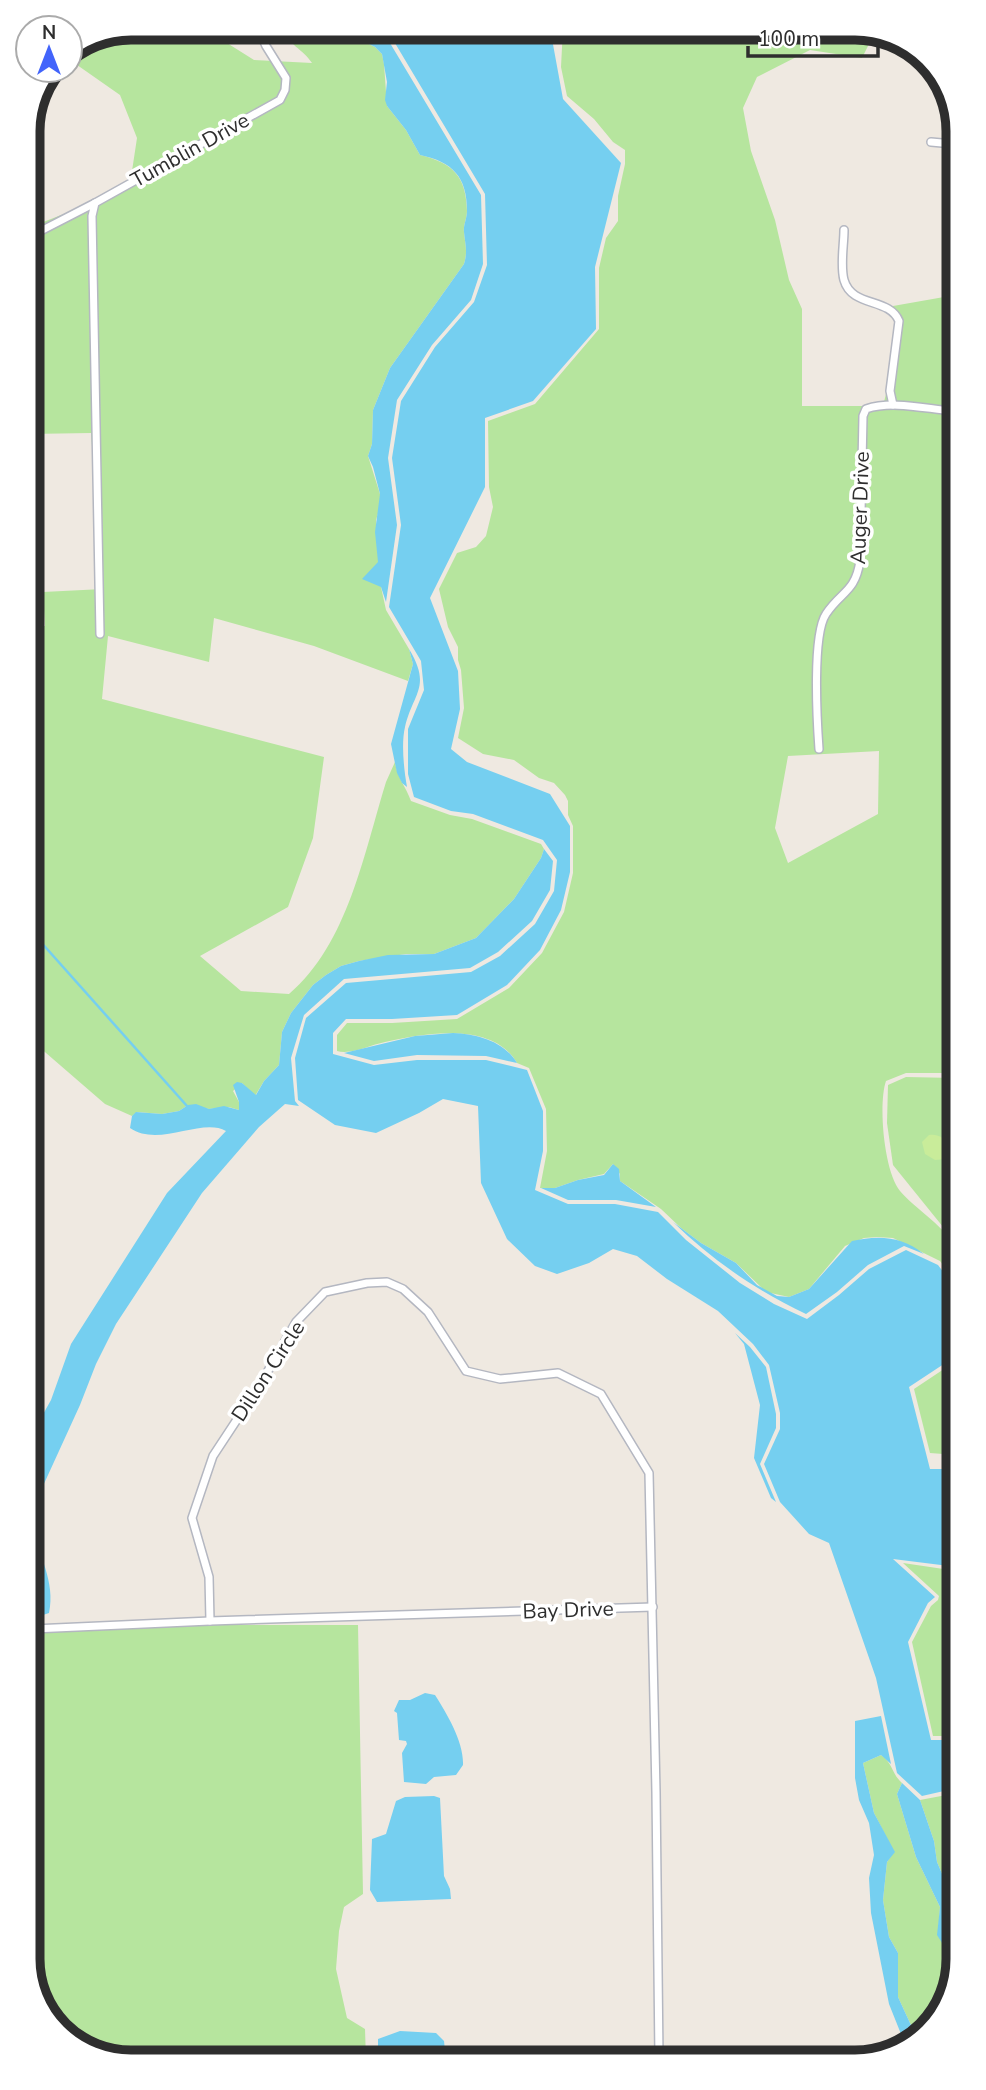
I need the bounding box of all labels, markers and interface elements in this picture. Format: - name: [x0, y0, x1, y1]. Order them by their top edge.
- north arrow: [14, 14, 84, 84]
- scale bar: [748, 14, 878, 58]
- text: N: [42, 20, 56, 46]
- text: 100 m: [758, 25, 819, 53]
- street label: Tumblin Drive: [126, 106, 254, 194]
- street label: Auger Drive: [844, 451, 876, 565]
- street label: Dillon Circle: [225, 1315, 311, 1427]
- street label: Bay Drive: [522, 1594, 614, 1626]

